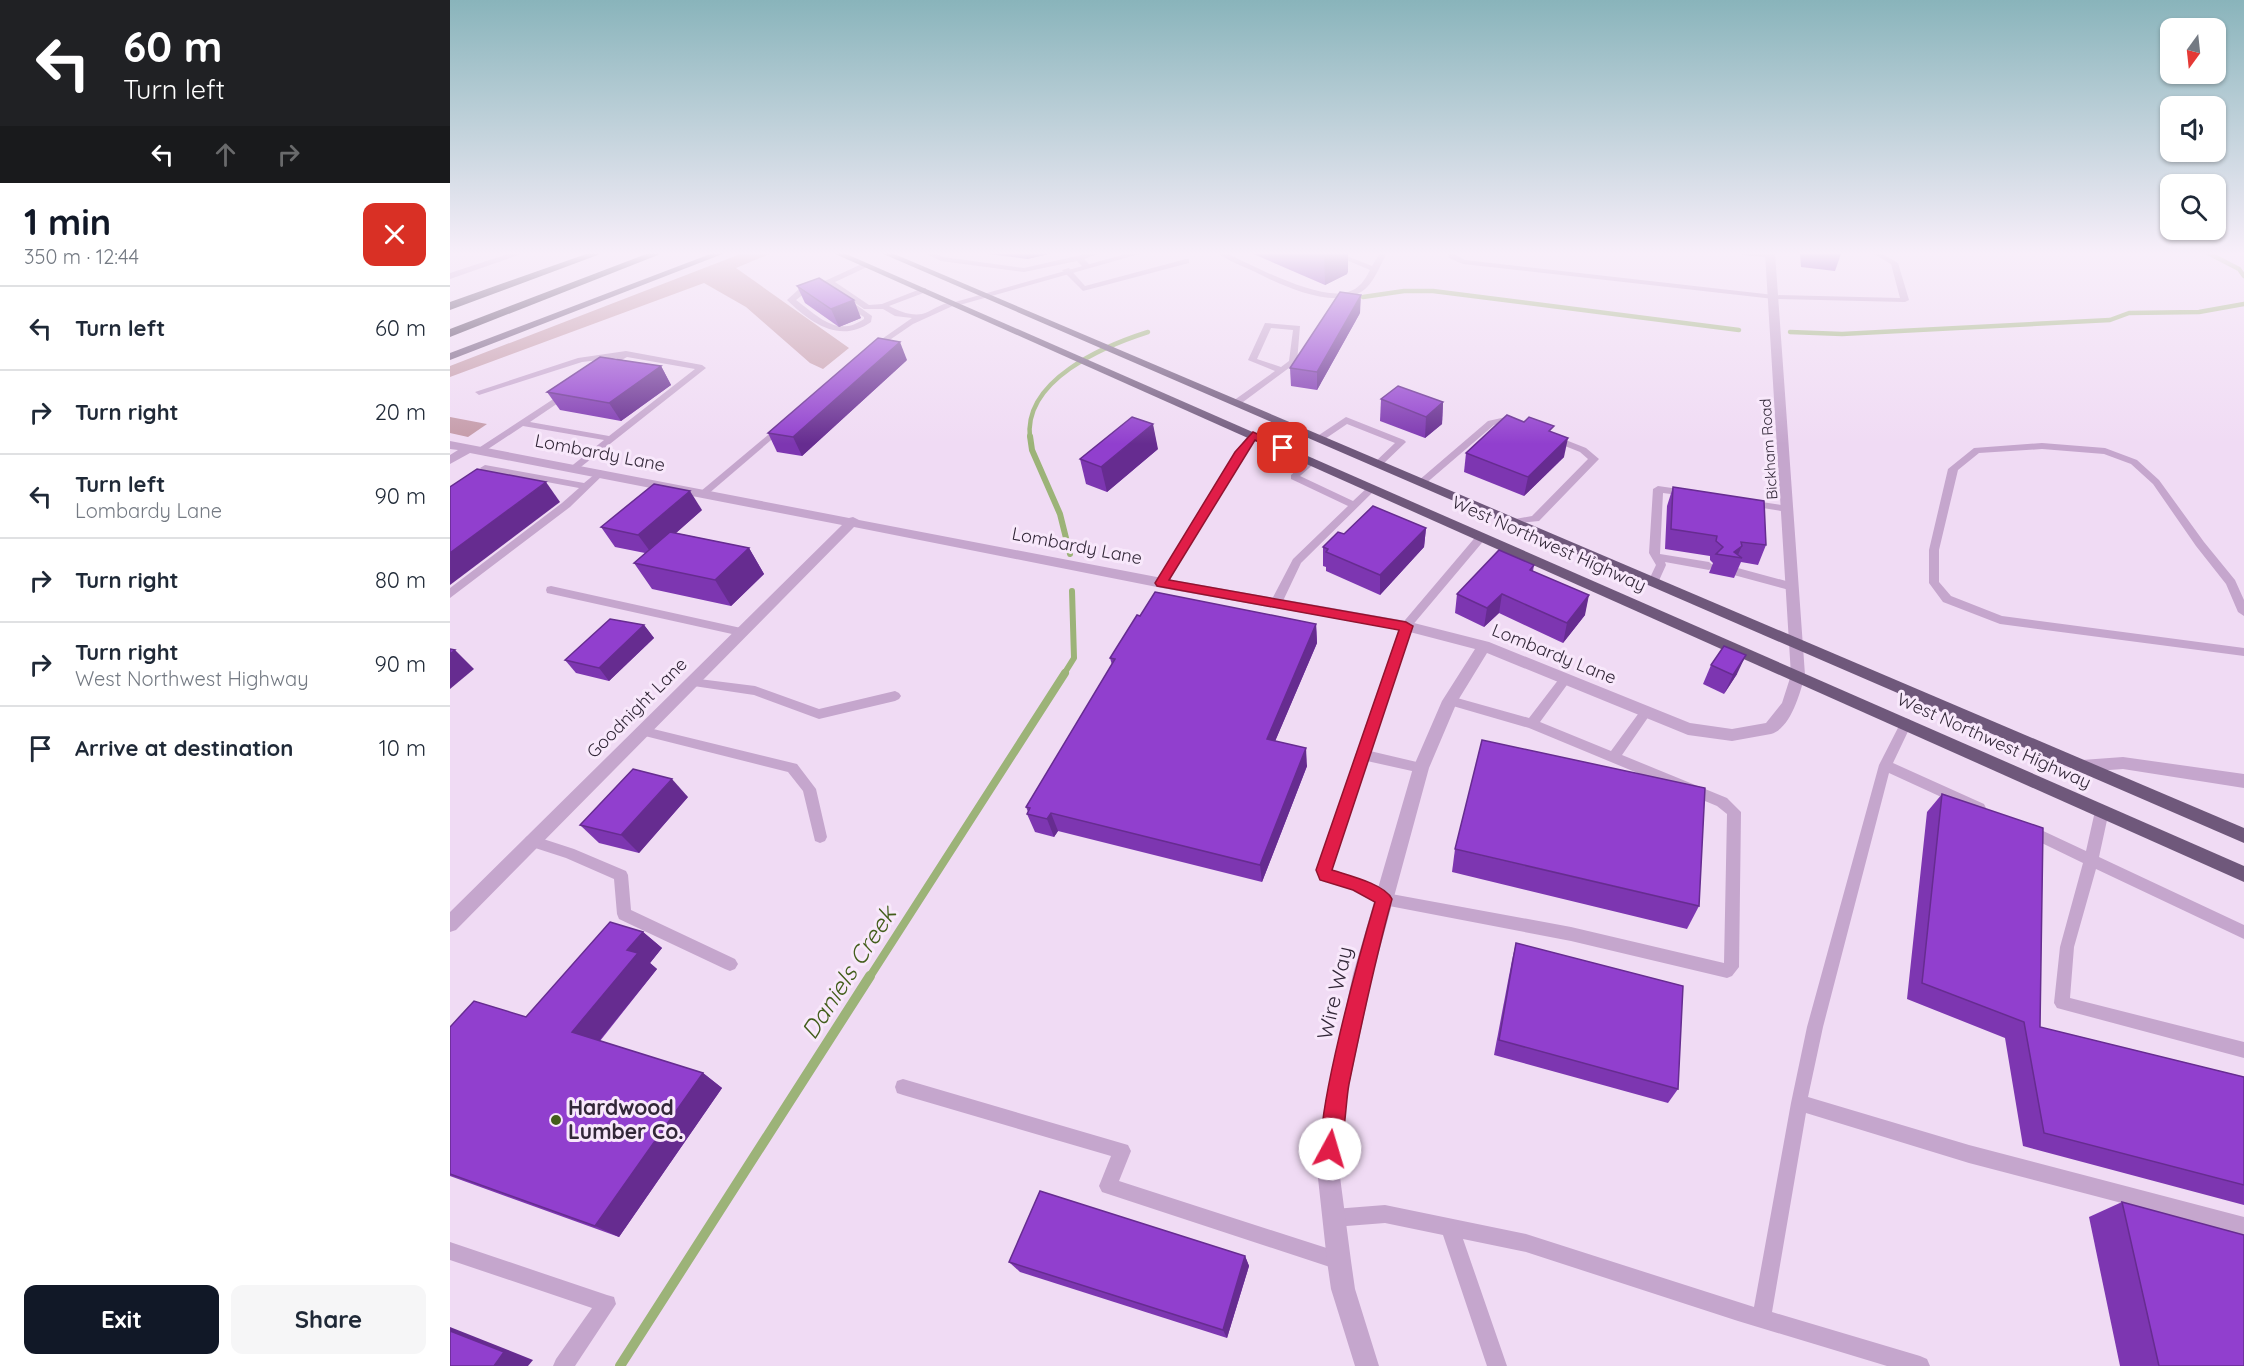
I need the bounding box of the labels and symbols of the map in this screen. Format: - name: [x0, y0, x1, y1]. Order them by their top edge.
- north arrow: [2160, 18, 2226, 84]
- street label: Bickham Road: [1755, 398, 1782, 500]
- pin: [1257, 422, 1308, 473]
- street label: Lombardy Lane: [533, 429, 667, 476]
- street label: West Northwest Highway: [1449, 490, 1650, 597]
- street label: Lombardy Lane: [1010, 522, 1144, 569]
- street label: Lombardy Lane: [1489, 618, 1620, 689]
- street label: Goodnight Lane: [582, 653, 692, 763]
- street label: West Northwest Highway: [1894, 687, 2095, 794]
- water label: Daniels Creek: [794, 899, 903, 1044]
- street label: Wire Way: [1311, 944, 1357, 1042]
- place label: Hardwood Lumber Co.: [568, 1094, 684, 1144]
- marker: Hardwood Lumber Co.: [549, 1113, 563, 1127]
- position arrow: [1298, 1117, 1362, 1181]

